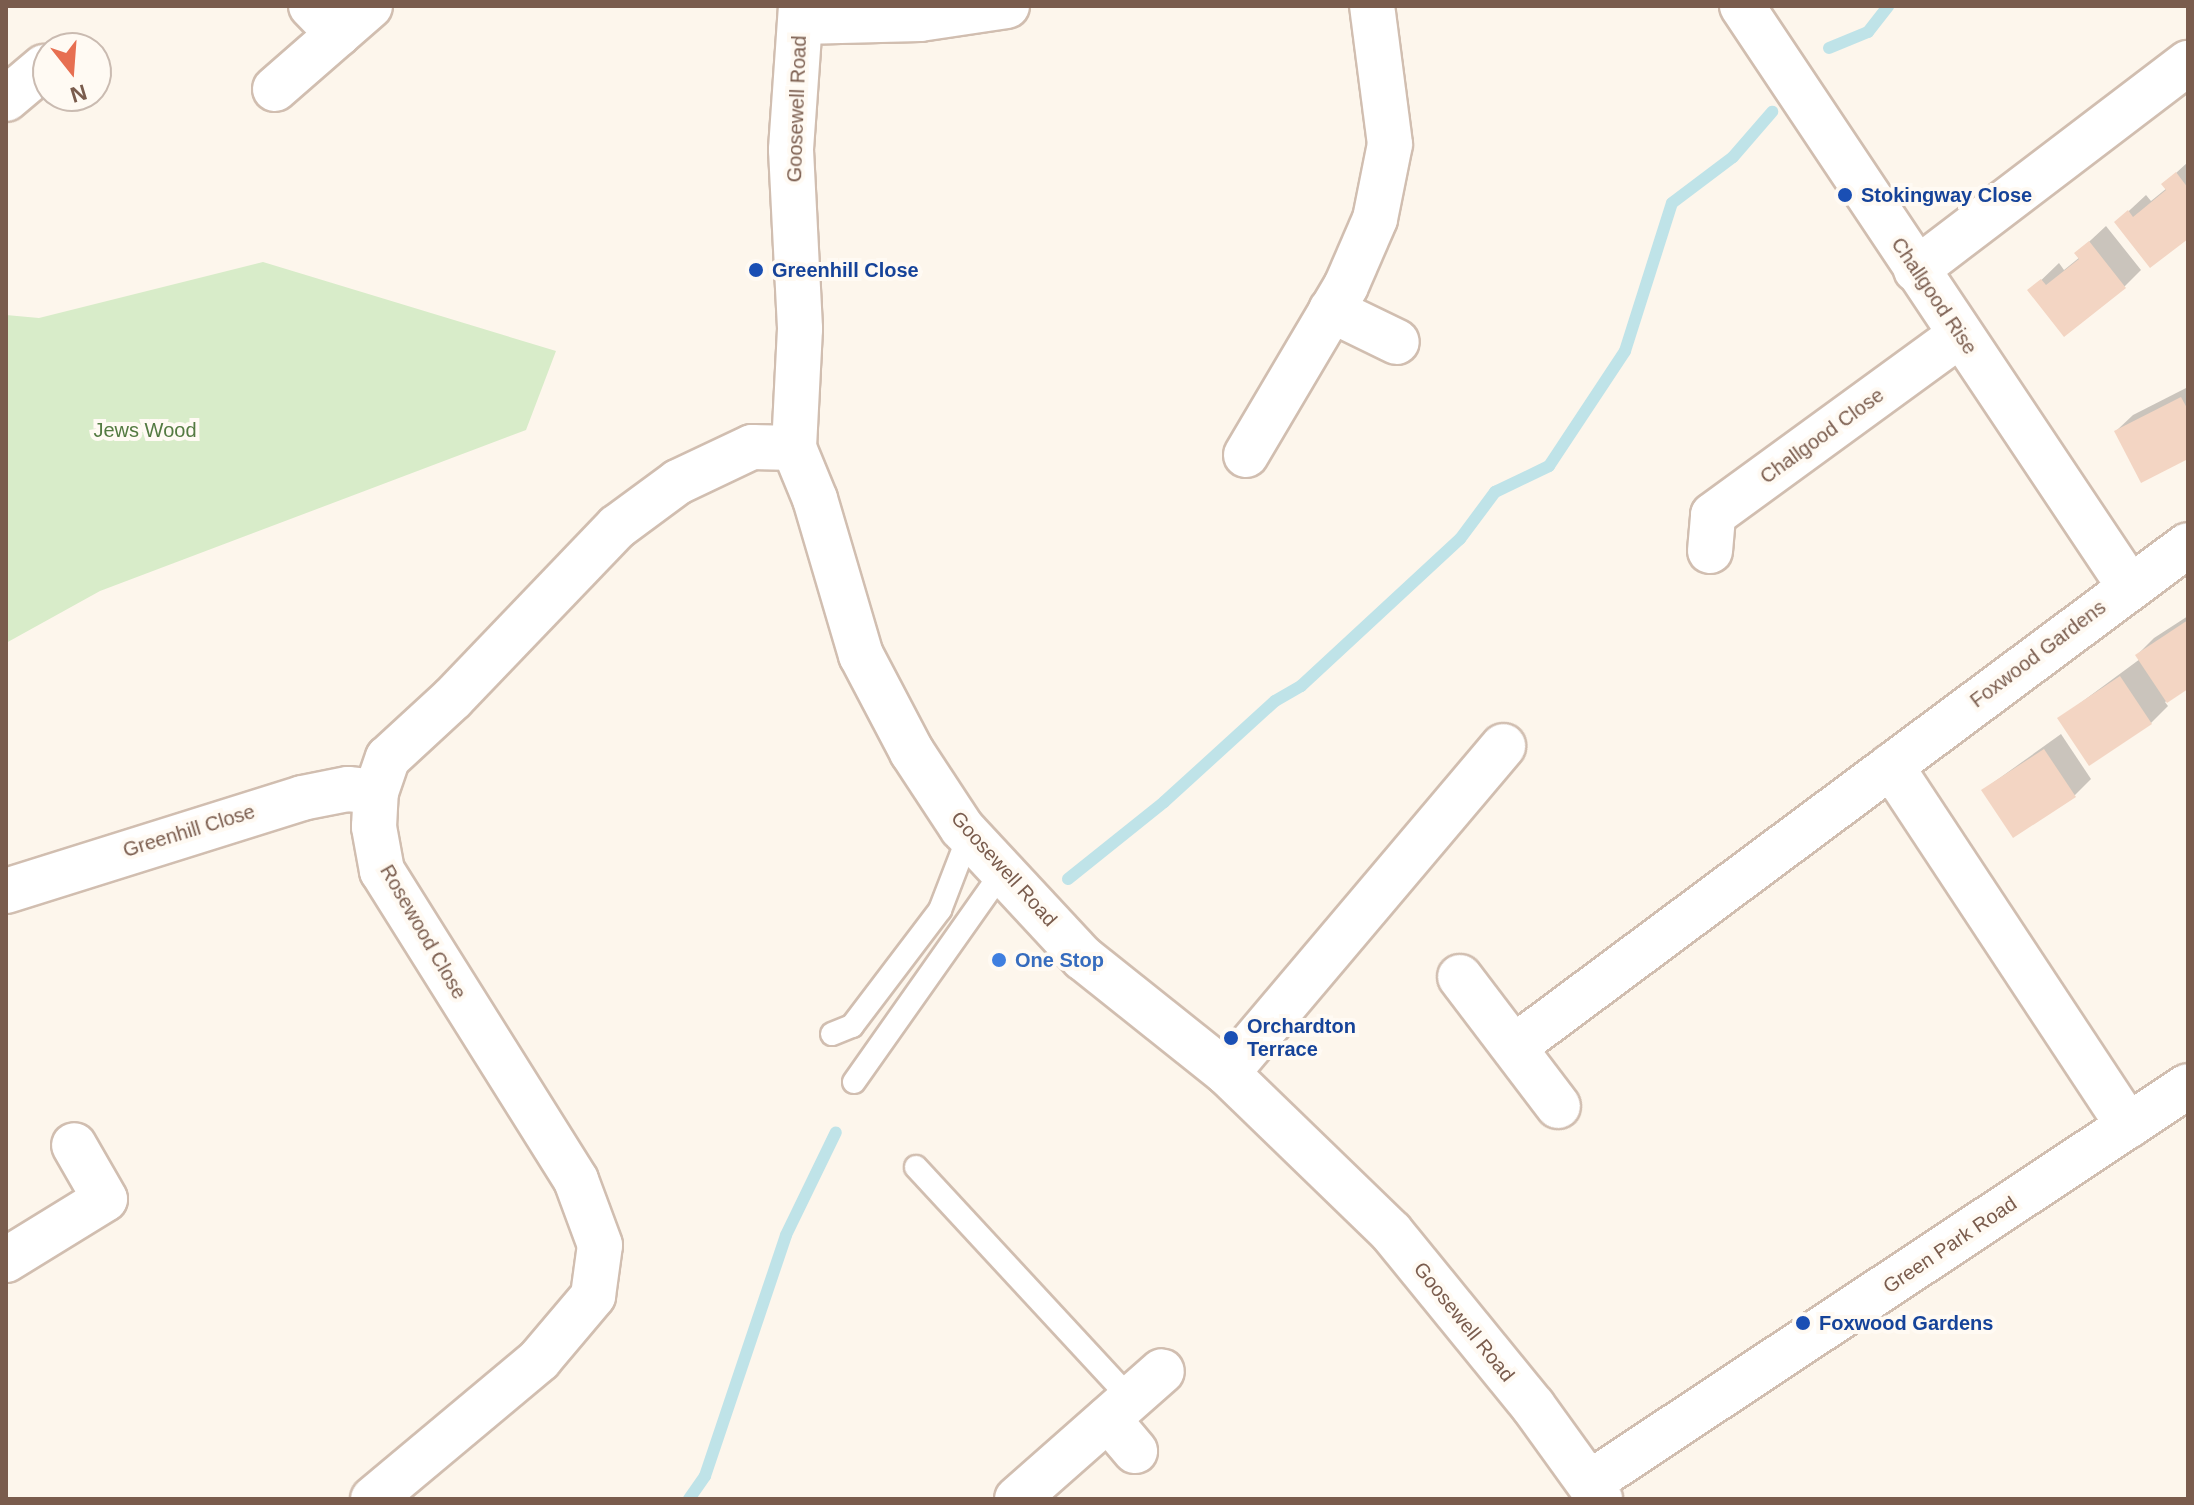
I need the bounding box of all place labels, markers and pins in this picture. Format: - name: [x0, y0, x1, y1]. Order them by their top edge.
- place label: Stokingway Close: [1861, 183, 2032, 207]
- marker: Stokingway Close: [1836, 186, 1854, 204]
- place label: Greenhill Close: [772, 258, 919, 282]
- marker: Greenhill Close: [747, 261, 765, 279]
- place label: One Stop: [1015, 948, 1104, 972]
- marker: One Stop: [990, 951, 1008, 969]
- place label: Orchardton Terrace: [1247, 1014, 1356, 1061]
- marker: Orchardton Terrace: [1222, 1029, 1240, 1047]
- place label: Foxwood Gardens: [1819, 1311, 1993, 1335]
- marker: Foxwood Gardens: [1794, 1314, 1812, 1332]

